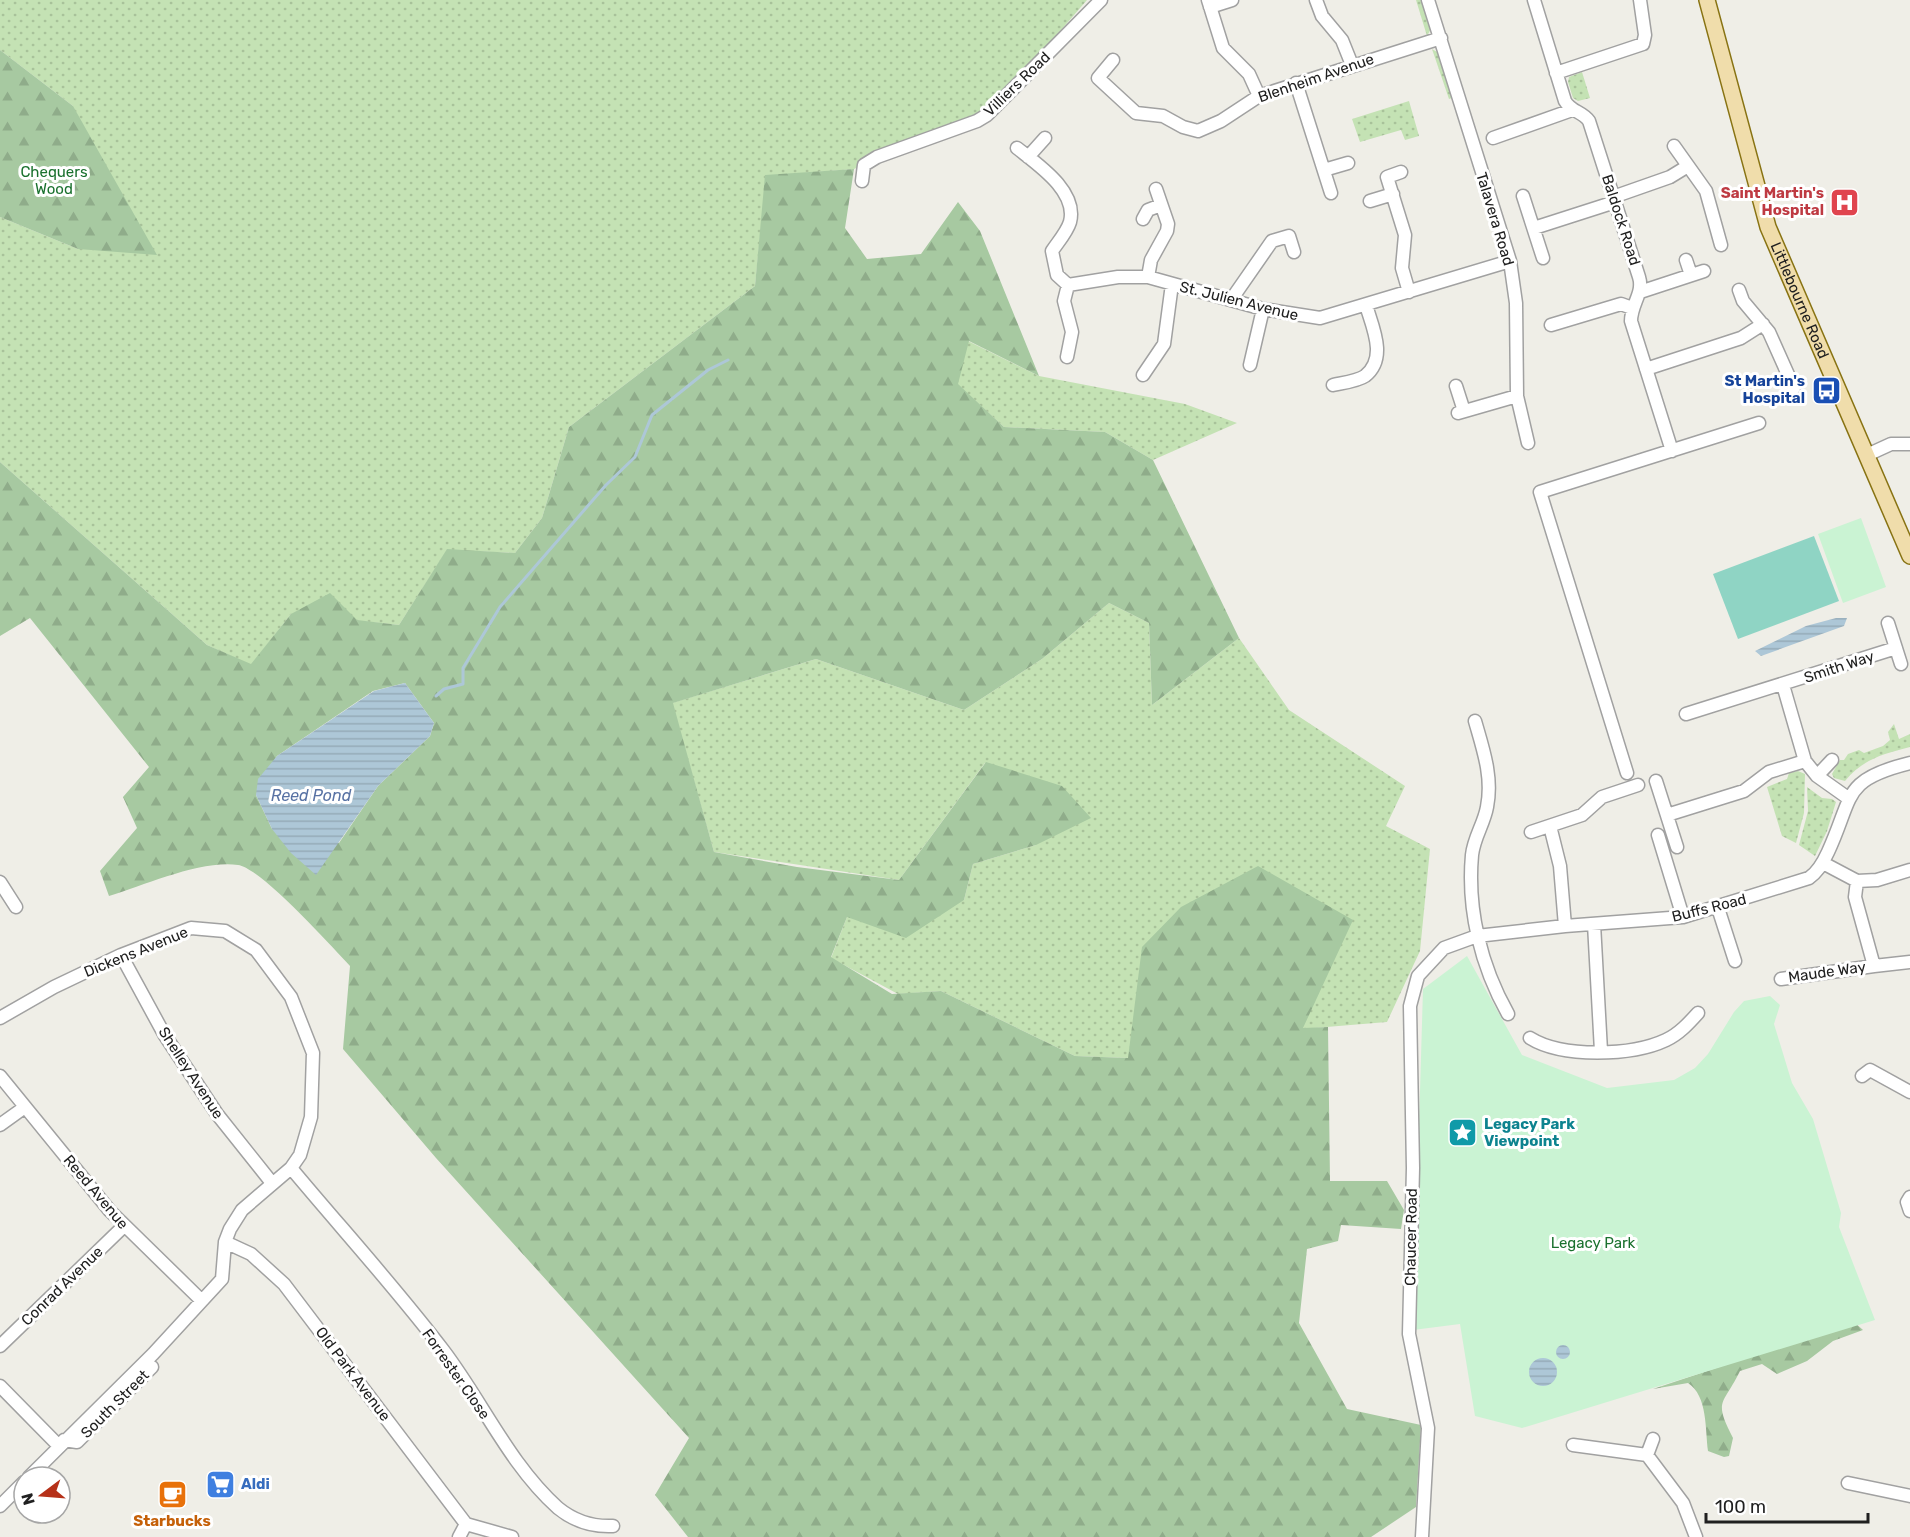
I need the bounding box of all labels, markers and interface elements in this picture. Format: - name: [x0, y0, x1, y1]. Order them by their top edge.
- street label: Villiers Road: [980, 48, 1054, 120]
- street label: Blenheim Avenue: [1256, 50, 1376, 106]
- park label: Chequers Wood: [20, 163, 88, 198]
- street label: Talavera Road: [1472, 170, 1518, 268]
- street label: Baldock Road: [1598, 172, 1644, 268]
- place label: Saint Martin's Hospital: [1721, 184, 1824, 219]
- hospital icon: Saint Martin's Hospital: [1829, 186, 1861, 218]
- street label: Littlebourne Road: [1767, 239, 1833, 361]
- street label: St. Julien Avenue: [1178, 278, 1300, 324]
- place label: St Martin's Hospital: [1725, 372, 1805, 407]
- bus stop icon: St Martin's Hospital: [1810, 374, 1842, 406]
- street label: Smith Way: [1802, 647, 1876, 687]
- water label: Reed Pond: [271, 786, 352, 805]
- street label: Buffs Road: [1670, 890, 1748, 926]
- street label: Dickens Avenue: [81, 923, 191, 981]
- street label: Maude Way: [1787, 958, 1867, 986]
- street label: Shelley Avenue: [155, 1024, 227, 1122]
- place label: Legacy Park Viewpoint: [1484, 1115, 1575, 1150]
- place icon: Legacy Park Viewpoint: [1447, 1117, 1479, 1149]
- street label: Reed Avenue: [60, 1151, 132, 1233]
- street label: Chaucer Road: [1401, 1188, 1421, 1286]
- park label: Legacy Park: [1551, 1234, 1636, 1252]
- street label: Conrad Avenue: [18, 1243, 106, 1329]
- street label: Old Park Avenue: [312, 1323, 394, 1425]
- street label: Forrester Close: [418, 1325, 494, 1423]
- street label: South Street: [77, 1366, 153, 1442]
- north arrow: [12, 1465, 72, 1525]
- supermarket icon: Aldi: [204, 1468, 236, 1500]
- place label: Aldi: [241, 1475, 270, 1493]
- cafe icon: Starbucks: [156, 1478, 188, 1510]
- scale bar: [1706, 1486, 1868, 1524]
- text: N: [17, 1491, 39, 1507]
- text: 100 m: [1715, 1496, 1766, 1518]
- place label: Starbucks: [133, 1512, 211, 1530]

